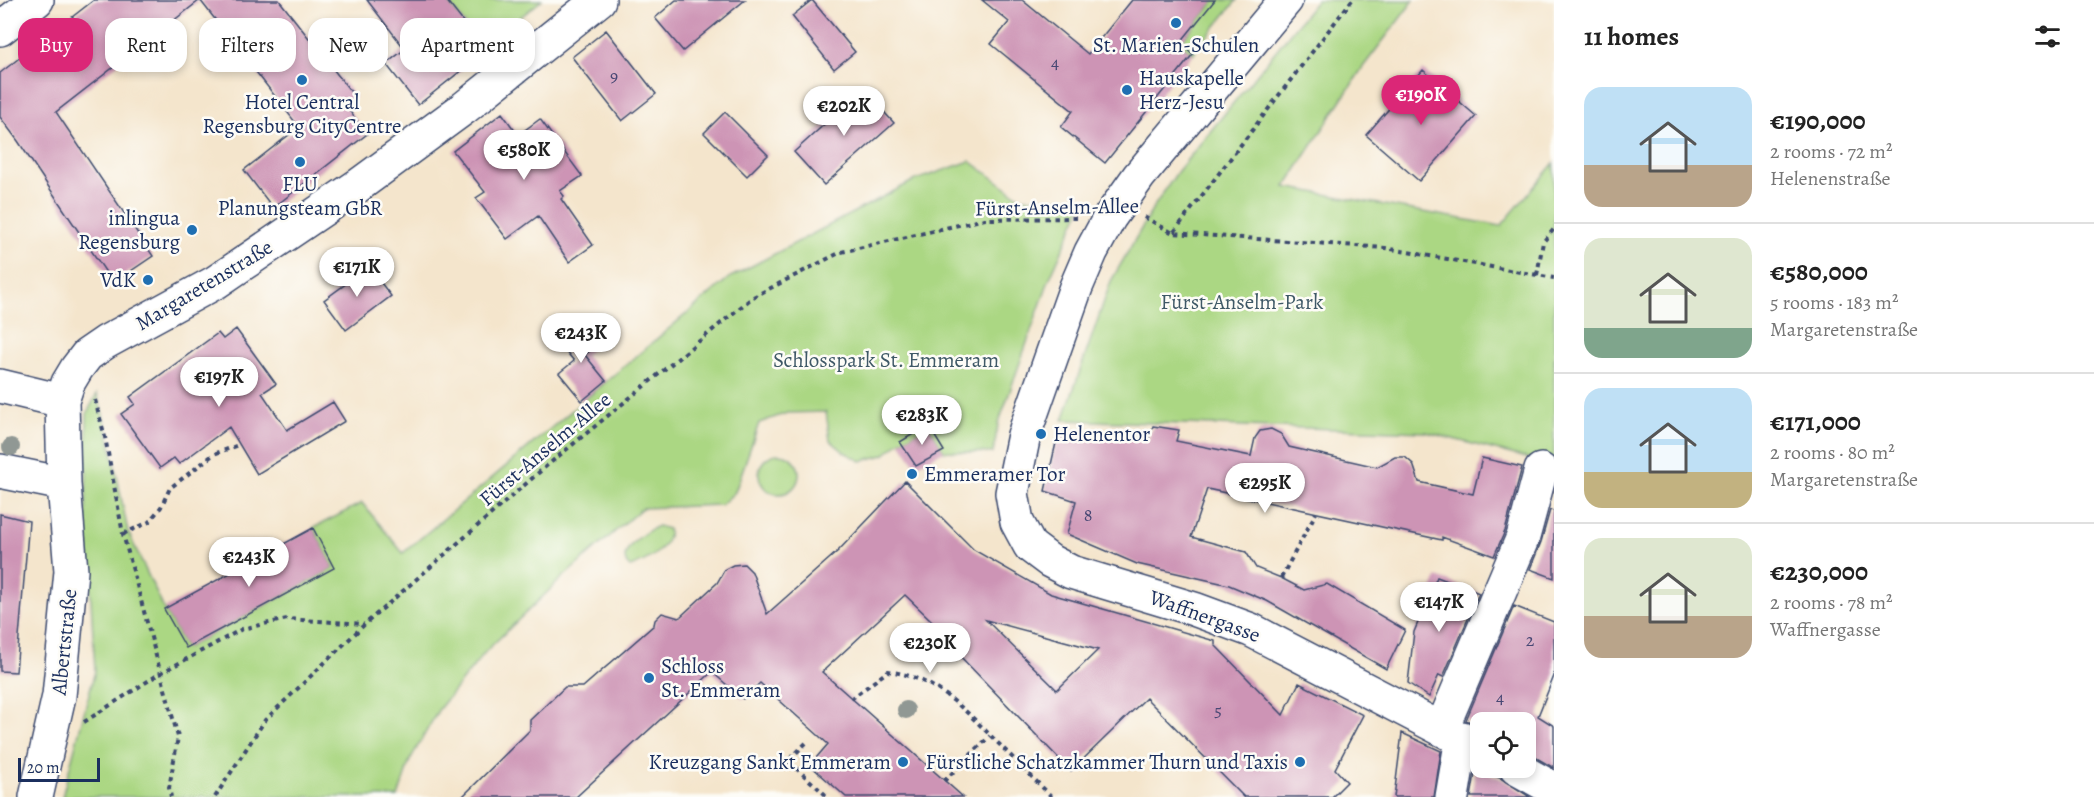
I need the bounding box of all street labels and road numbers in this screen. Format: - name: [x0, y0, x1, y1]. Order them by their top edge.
- street label: Fürst-Anselm-Allee: [975, 192, 1139, 222]
- street label: Margaretenstraße: [130, 233, 278, 337]
- street label: Fürst-Anselm-Allee: [473, 386, 617, 512]
- street label: Waffnergasse: [1145, 583, 1264, 649]
- street label: Albertstraße: [44, 587, 84, 698]

